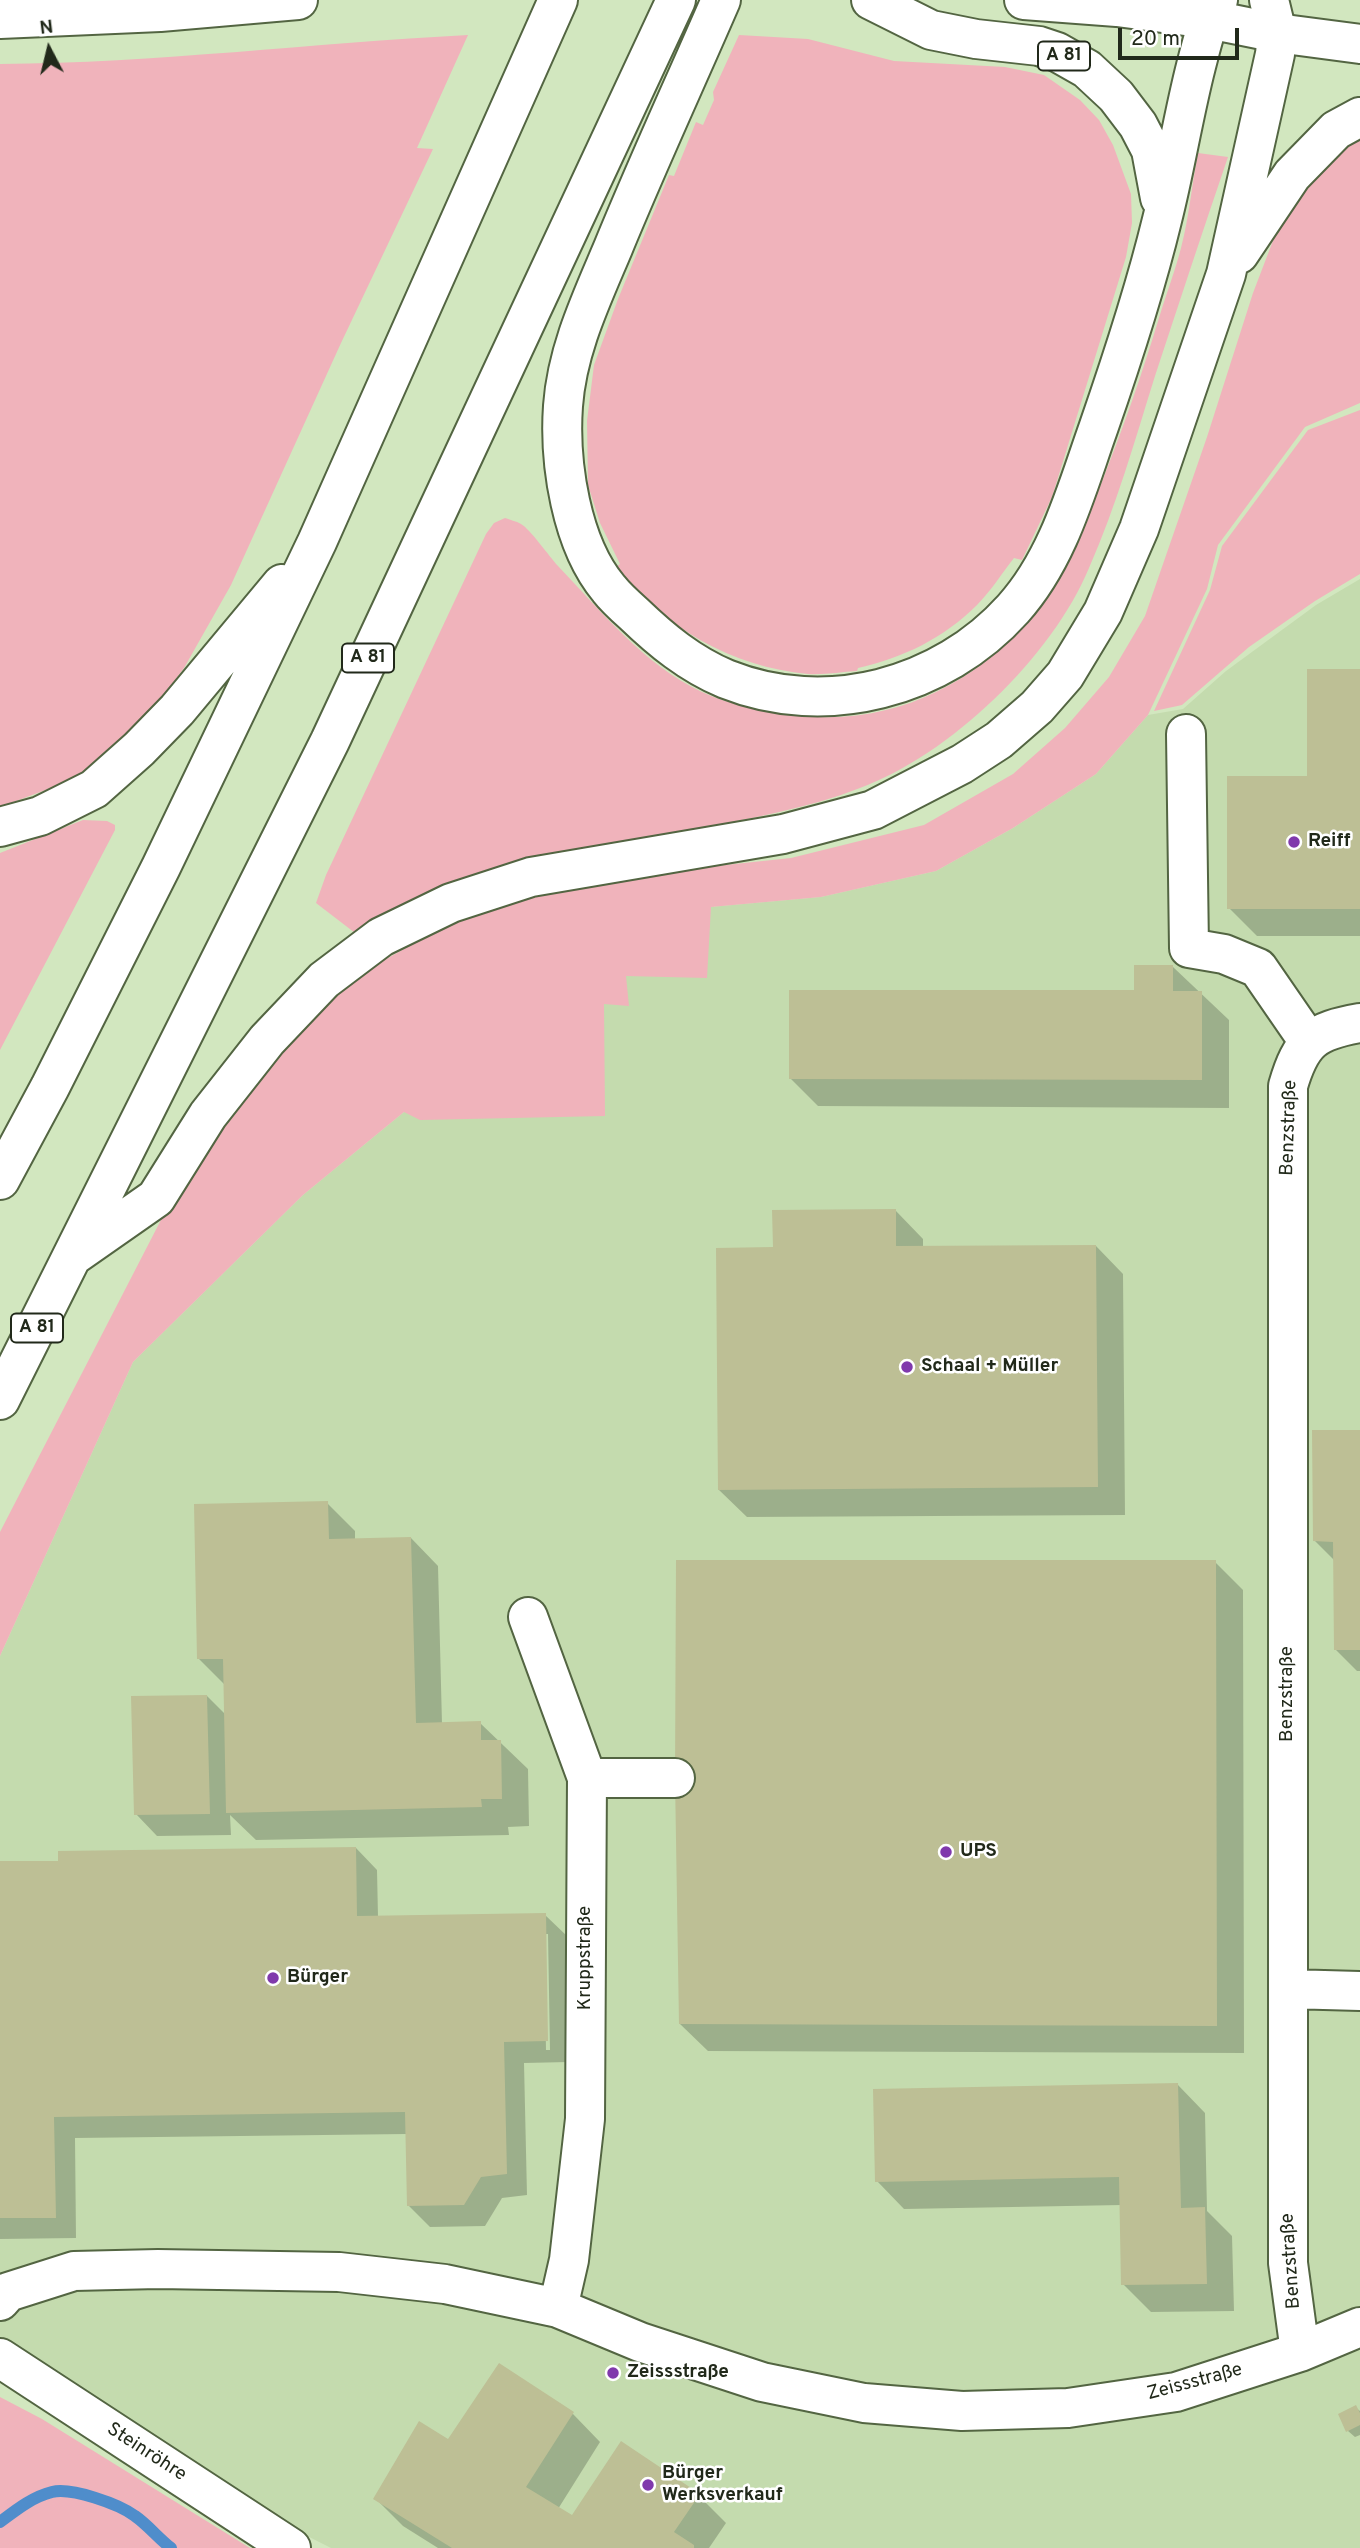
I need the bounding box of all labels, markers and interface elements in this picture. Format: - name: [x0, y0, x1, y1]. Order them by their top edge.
- north arrow: [14, 14, 84, 84]
- scale bar: [1122, 14, 1243, 58]
- text: N: [38, 15, 55, 41]
- text: 20 m: [1131, 26, 1180, 53]
- road number: A 81: [1038, 42, 1090, 70]
- road number: A 81: [342, 644, 394, 672]
- place label: Reiff: [1308, 831, 1350, 853]
- marker: Reiff: [1286, 834, 1302, 850]
- street label: Benzstraße: [1277, 1080, 1303, 1176]
- road number: A 81: [11, 1314, 63, 1343]
- place label: Schaal + Müller: [921, 1356, 1058, 1378]
- marker: Schaal + Müller: [899, 1359, 915, 1375]
- street label: Benzstraße: [1277, 1646, 1299, 1742]
- place label: UPS: [960, 1841, 997, 1863]
- marker: UPS: [938, 1844, 954, 1860]
- street label: Kruppstraße: [575, 1906, 597, 2010]
- place label: Bürger: [287, 1967, 348, 1989]
- marker: Bürger: [265, 1970, 281, 1986]
- street label: Benzstraße: [1277, 2212, 1307, 2310]
- street label: Zeissstraße: [1145, 2359, 1245, 2407]
- place label: Zeissstraße: [627, 2362, 729, 2384]
- marker: Zeissstraße: [605, 2365, 621, 2381]
- street label: Steinröhre: [102, 2419, 190, 2487]
- place label: Bürger Werksverkauf: [662, 2463, 783, 2507]
- marker: Bürger Werksverkauf: [640, 2477, 656, 2493]

